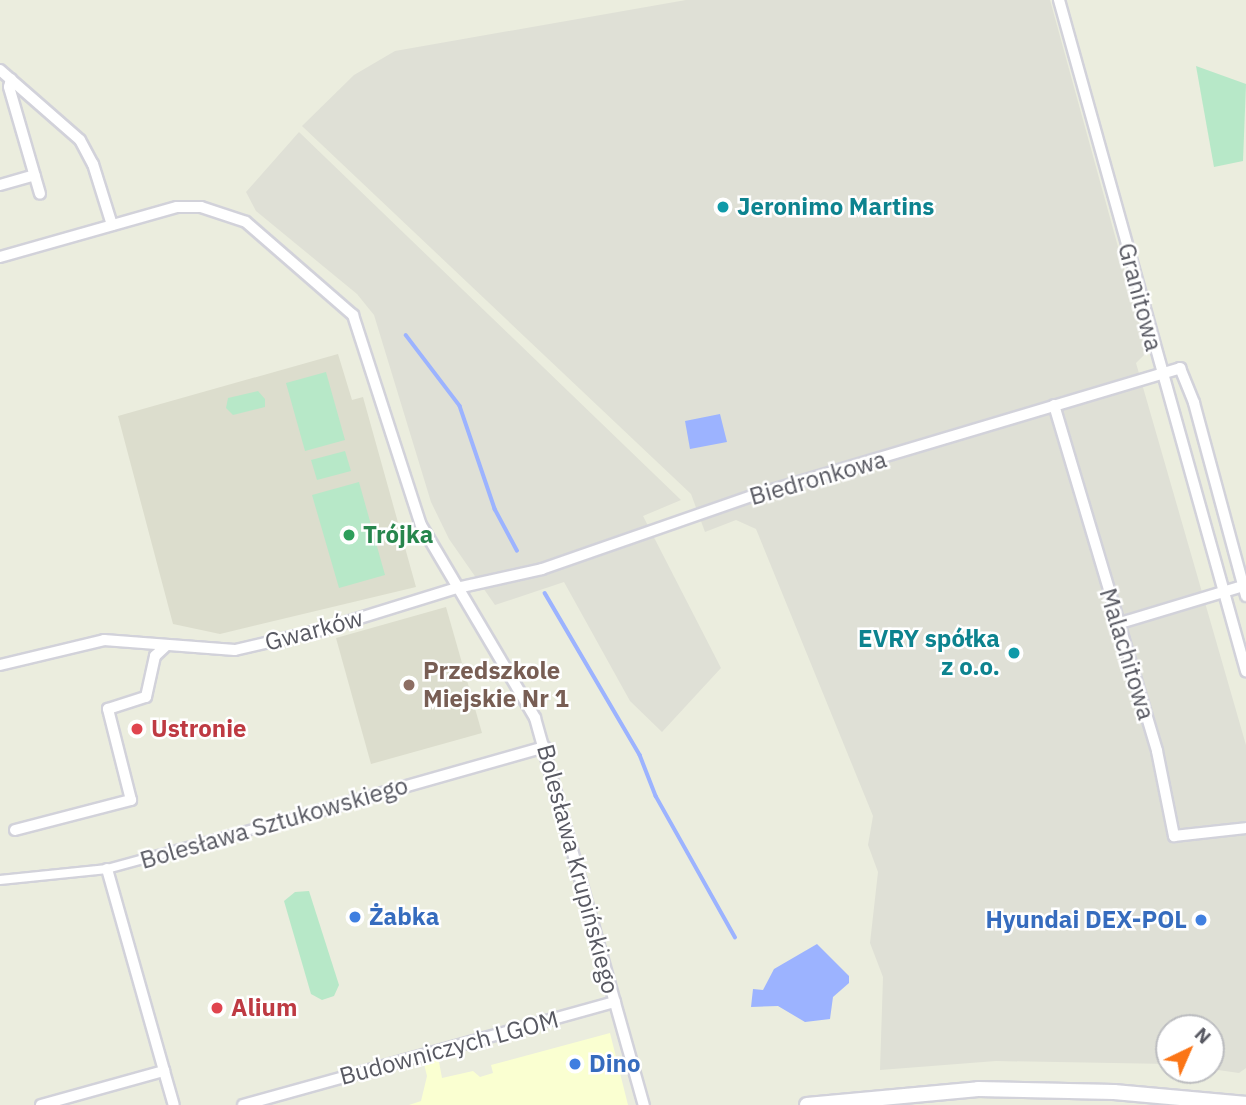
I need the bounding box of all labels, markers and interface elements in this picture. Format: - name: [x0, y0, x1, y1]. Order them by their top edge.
- place label: Jeronimo Martins: [737, 193, 934, 221]
- marker: Jeronimo Martins: [715, 199, 731, 215]
- street label: Granitowa: [1112, 240, 1168, 354]
- street label: Biedronkowa: [746, 445, 890, 511]
- place label: Trójka: [363, 521, 433, 549]
- marker: Trójka: [341, 527, 357, 543]
- street label: Malachitowa: [1093, 585, 1161, 723]
- street label: Gwarków: [262, 603, 366, 657]
- place label: EVRY spółka z o.o.: [858, 625, 1000, 681]
- marker: EVRY spółka z o.o.: [1006, 645, 1022, 661]
- place label: Przedszkole Miejskie Nr 1: [423, 657, 569, 713]
- marker: Przedszkole Miejskie Nr 1: [401, 677, 417, 693]
- place label: Ustronie: [151, 715, 247, 743]
- marker: Ustronie: [129, 721, 145, 737]
- street label: Bolesława Krupińskiego: [531, 741, 625, 997]
- street label: Bolesława Sztukowskiego: [137, 771, 411, 875]
- place label: Żabka: [369, 903, 439, 931]
- place label: Hyundai DEX-POL: [985, 906, 1187, 934]
- marker: Żabka: [347, 909, 363, 925]
- marker: Hyundai DEX-POL: [1193, 912, 1209, 928]
- place label: Alium: [231, 994, 297, 1022]
- marker: Alium: [209, 1000, 225, 1016]
- street label: Budowniczych LGOM: [336, 1005, 562, 1091]
- north arrow: [1155, 1014, 1225, 1084]
- text: N: [1190, 1022, 1216, 1049]
- place label: Dino: [589, 1050, 640, 1078]
- marker: Dino: [567, 1056, 583, 1072]

